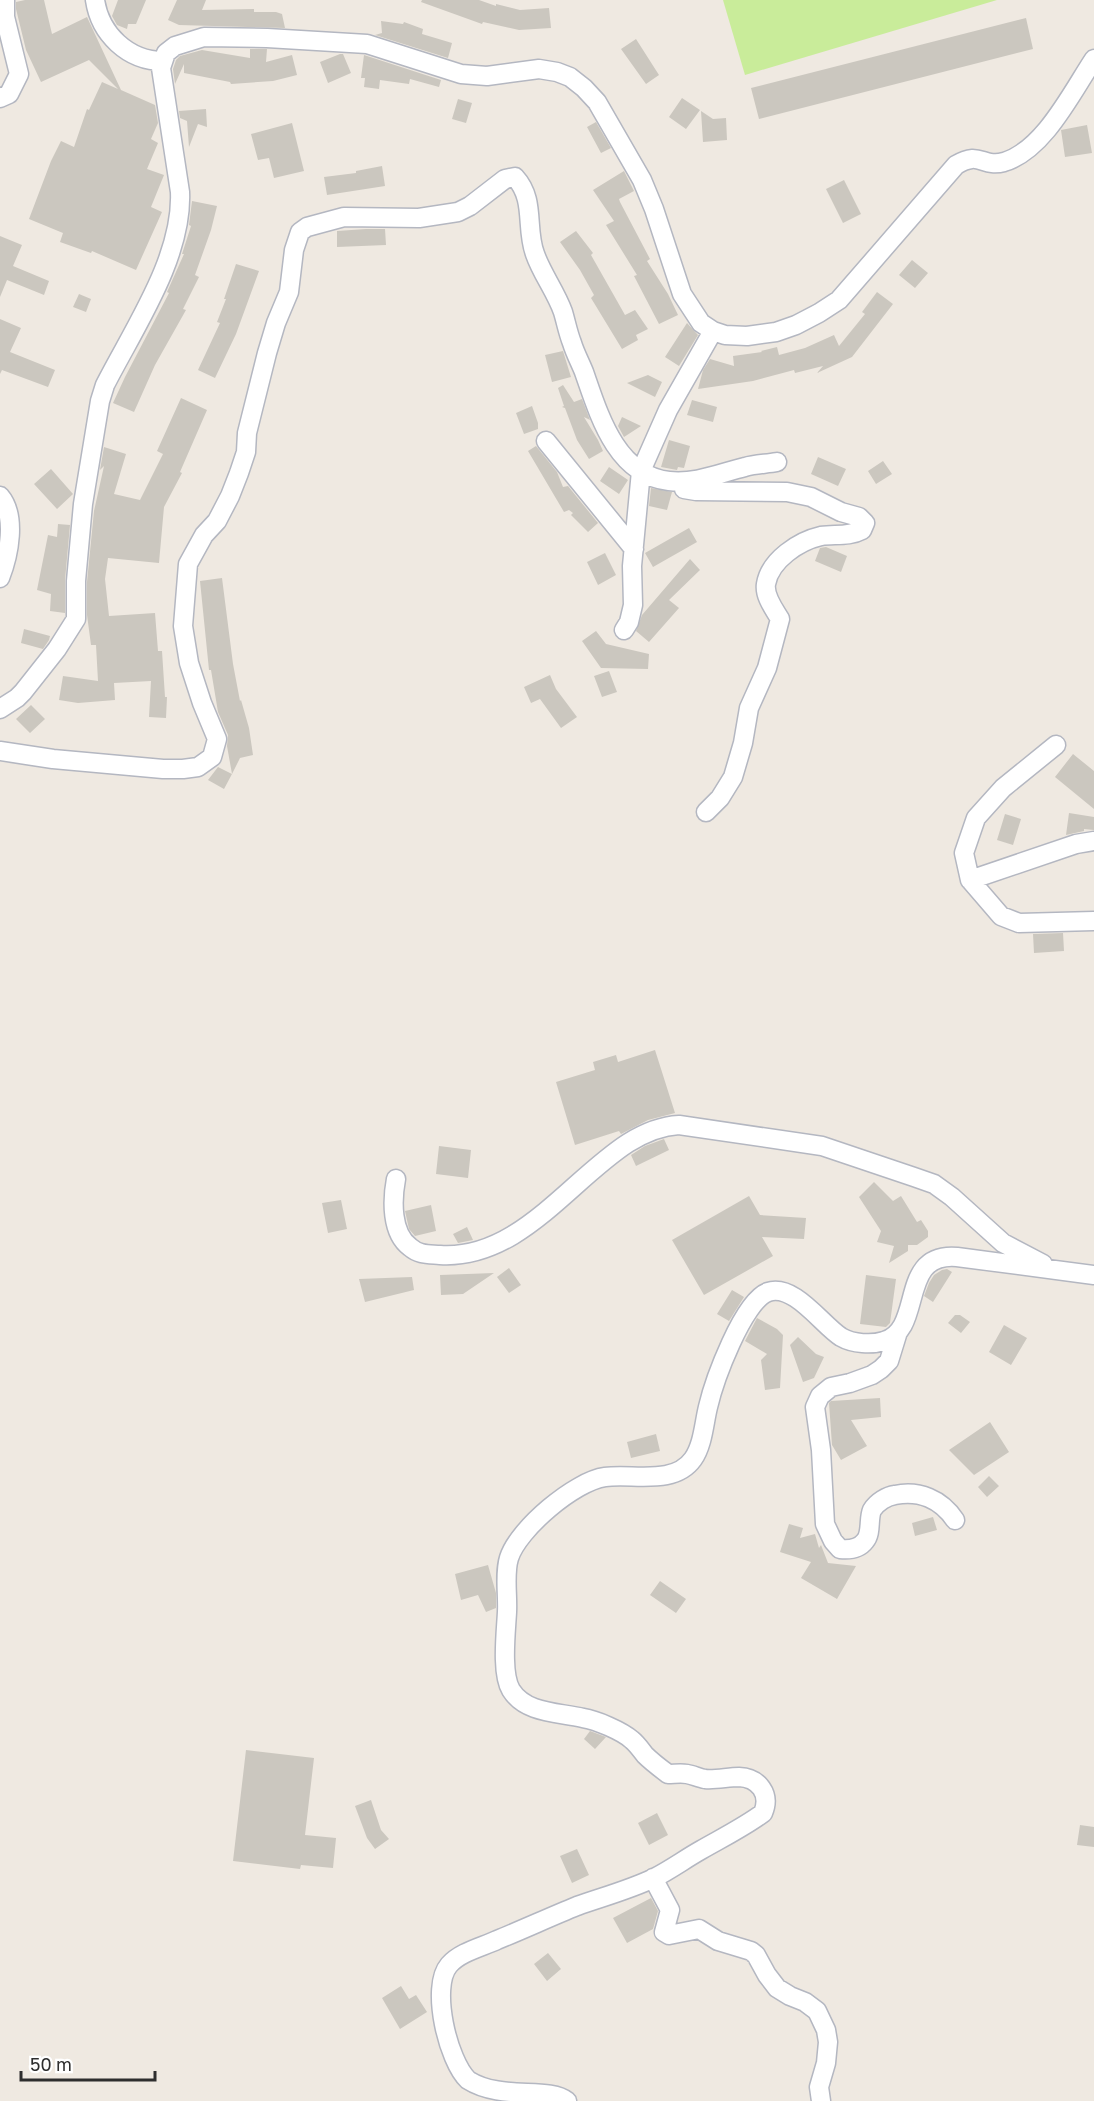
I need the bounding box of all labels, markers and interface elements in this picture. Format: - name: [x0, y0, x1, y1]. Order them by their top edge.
- scale bar: [21, 2044, 154, 2082]
- text: 50 m: [30, 2053, 72, 2075]

